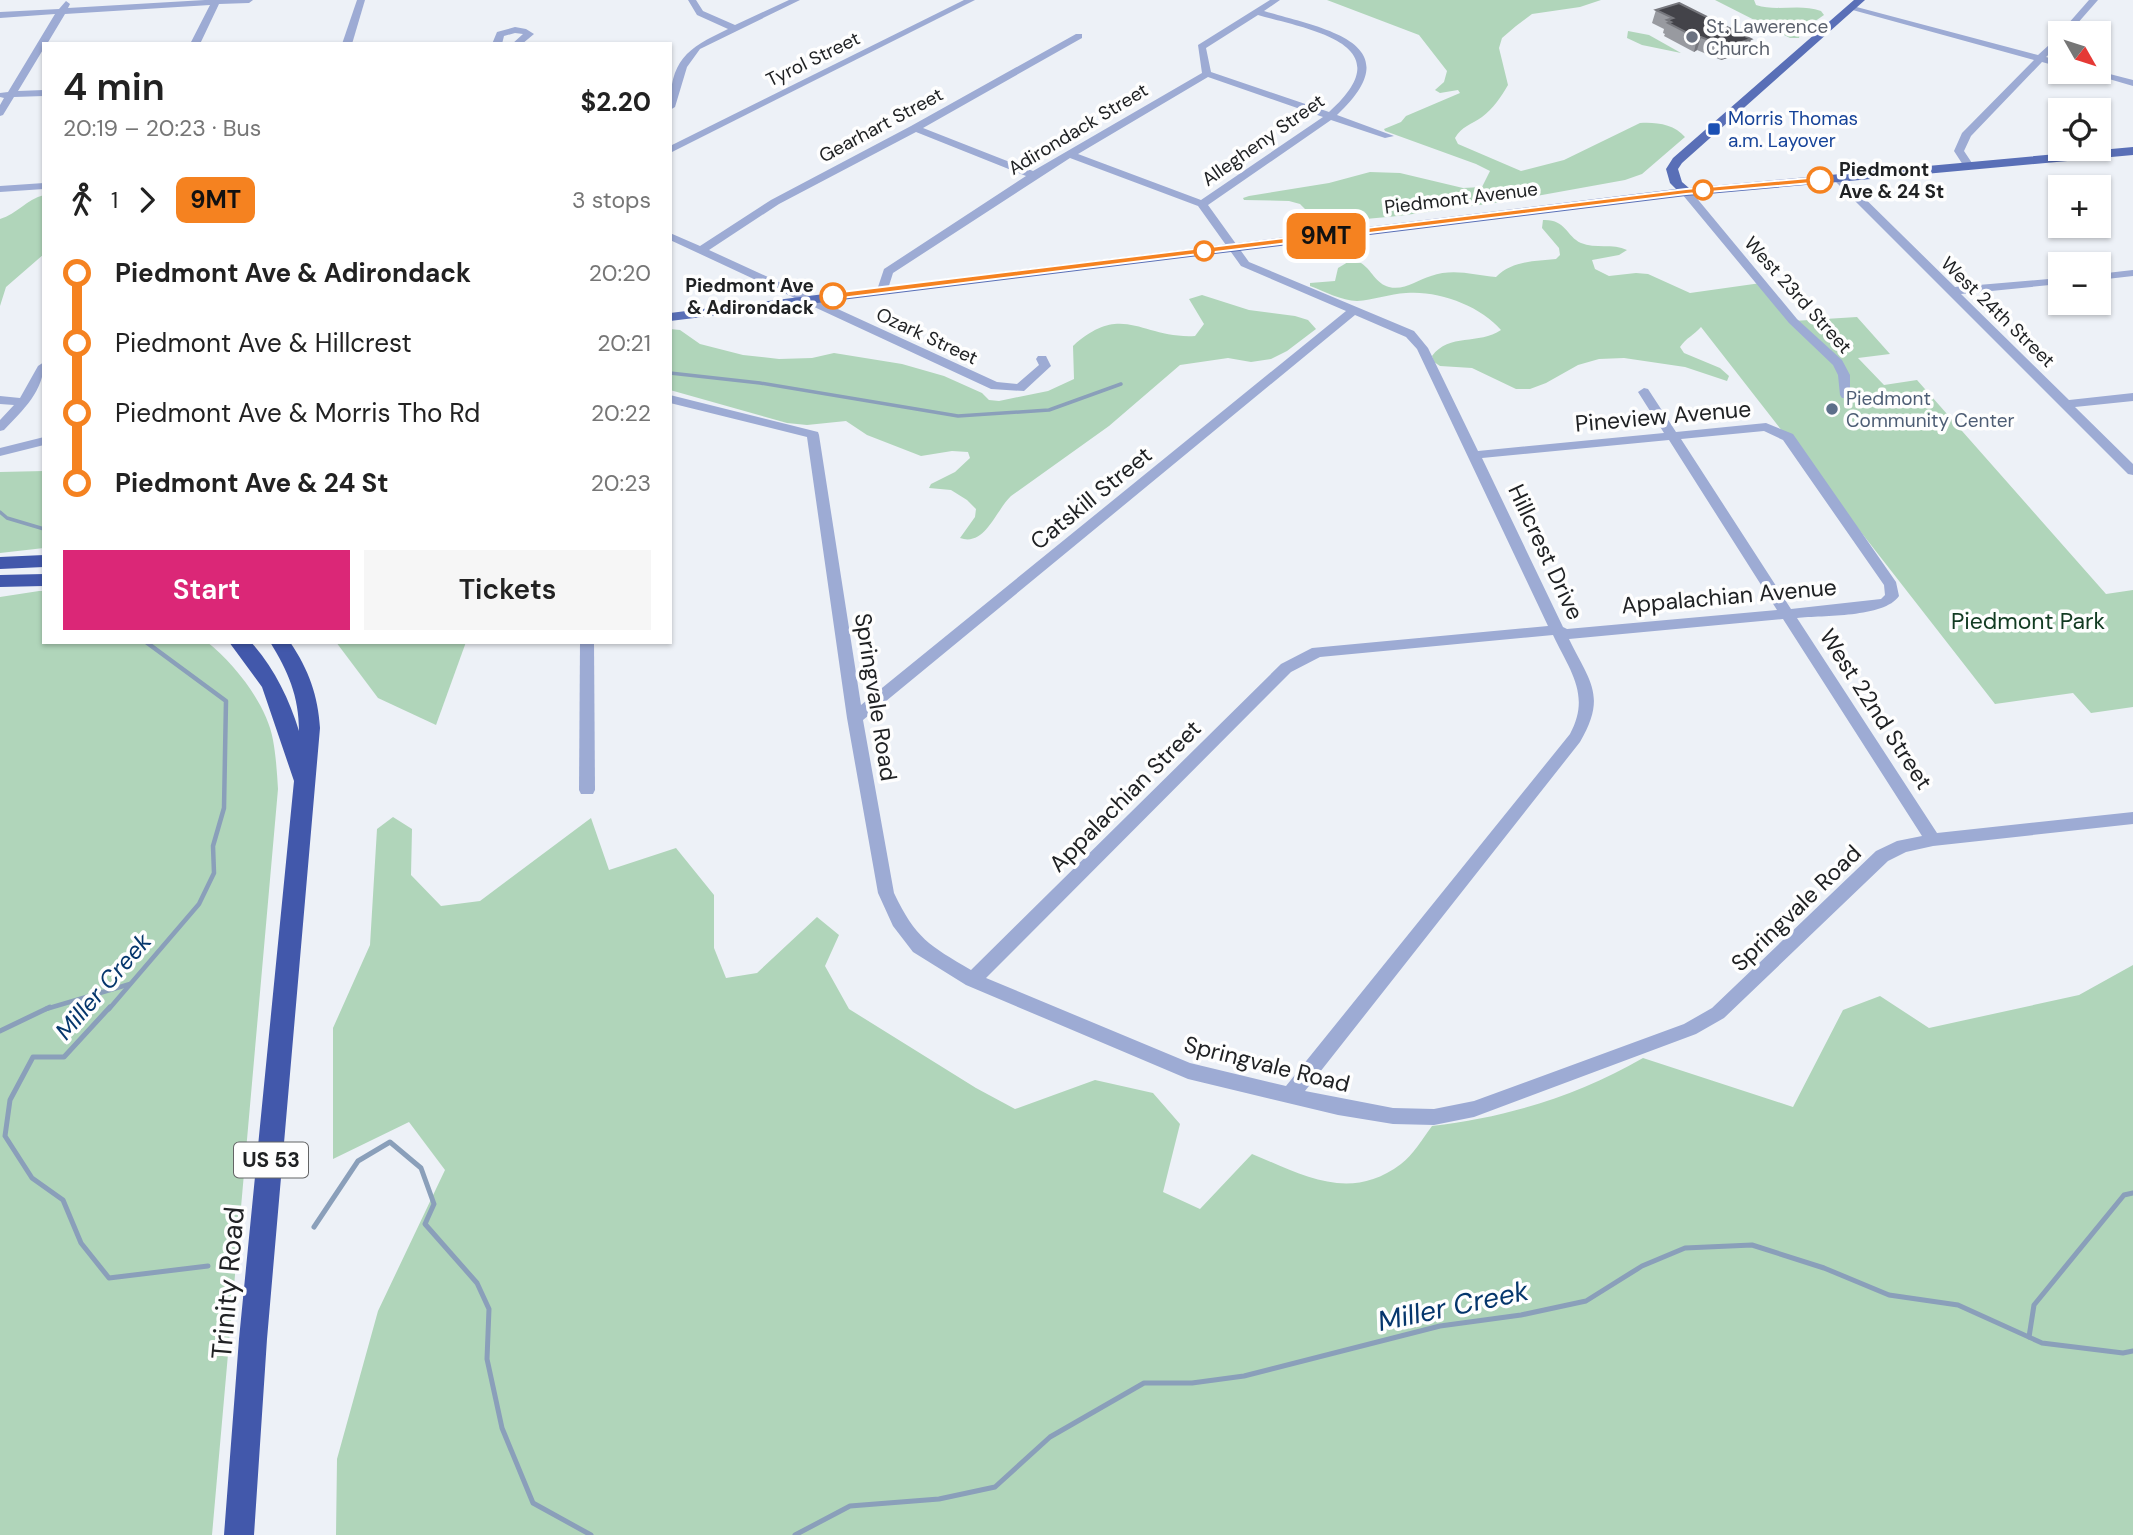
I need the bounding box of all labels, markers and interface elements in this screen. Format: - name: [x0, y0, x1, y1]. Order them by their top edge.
- place label: St. Lawerence Church: [1706, 14, 1828, 61]
- north arrow: [2048, 21, 2110, 84]
- map controls: [2048, 21, 2111, 315]
- street label: Tyrol Street: [762, 26, 864, 92]
- marker: St. Lawerence Church: [1684, 29, 1700, 45]
- text: 4 min: [63, 62, 165, 112]
- street label: Adirondack Street: [1003, 77, 1153, 181]
- street label: Gearhart Street: [815, 82, 947, 168]
- text: $2.20: [581, 85, 651, 119]
- street label: Allegheny Street: [1197, 88, 1329, 192]
- button: locate: [2048, 98, 2111, 161]
- place label: Morris Thomas a.m. Layover: [1728, 106, 1858, 153]
- text: 20:19 – 20:23 · Bus: [63, 113, 261, 143]
- marker: Morris Thomas a.m. Layover: [1706, 121, 1722, 137]
- place label: Piedmont Ave & 24 St: [1839, 157, 1944, 204]
- marker: Piedmont Ave & 24 St: [1807, 167, 1833, 193]
- button: +: [2048, 175, 2111, 238]
- street label: Piedmont Avenue: [1383, 176, 1539, 220]
- unlabelled marker: [1693, 180, 1713, 200]
- icon: walk: [63, 181, 101, 219]
- icon: forward: [128, 181, 166, 219]
- text: 9MT: [190, 184, 241, 215]
- text: 1: [111, 185, 118, 215]
- text: 3 stops: [572, 185, 651, 215]
- line badge: 9MT: [1286, 213, 1366, 259]
- text: 9MT: [1301, 220, 1351, 251]
- street label: West 23rd Street: [1739, 231, 1857, 359]
- unlabelled marker: [1194, 241, 1214, 261]
- street label: West 24th Street: [1936, 251, 2060, 373]
- button: −: [2048, 252, 2111, 315]
- text: Piedmont Ave & Adirondack: [115, 256, 471, 290]
- text: 20:20: [589, 258, 651, 288]
- place label: Piedmont Ave & Adirondack: [685, 273, 814, 320]
- marker: Piedmont Ave & Adirondack: [820, 283, 846, 309]
- street label: Ozark Street: [872, 302, 982, 370]
- text: Piedmont Ave & Hillcrest: [115, 326, 412, 360]
- text: 20:21: [597, 328, 651, 358]
- place label: Piedmont Community Center: [1846, 386, 2015, 433]
- street label: Pineview Avenue: [1574, 393, 1752, 439]
- text: Piedmont Ave & Morris Tho Rd: [115, 396, 480, 430]
- text: 20:22: [591, 398, 651, 428]
- marker: Piedmont Community Center: [1824, 401, 1840, 417]
- street label: Catskill Street: [1024, 440, 1158, 556]
- text: Piedmont Ave & 24 St: [115, 466, 389, 500]
- text: 20:23: [591, 468, 651, 498]
- street label: Hillcrest Drive: [1501, 479, 1591, 625]
- button: Start: [63, 550, 350, 630]
- button: Tickets: [364, 550, 651, 630]
- street label: Appalachian Avenue: [1620, 572, 1838, 620]
- park label: Piedmont Park: [1951, 606, 2106, 636]
- street label: Springvale Road: [848, 611, 904, 783]
- street label: West 22nd Street: [1813, 623, 1939, 795]
- street label: Appalachian Street: [1043, 714, 1207, 878]
- street label: Springvale Road: [1725, 838, 1867, 978]
- water label: Miller Creek: [48, 926, 158, 1046]
- street label: Springvale Road: [1181, 1029, 1353, 1099]
- road number: US 53: [234, 1142, 308, 1178]
- street label: Trinity Road: [203, 1205, 253, 1361]
- water label: Miller Creek: [1374, 1272, 1533, 1340]

